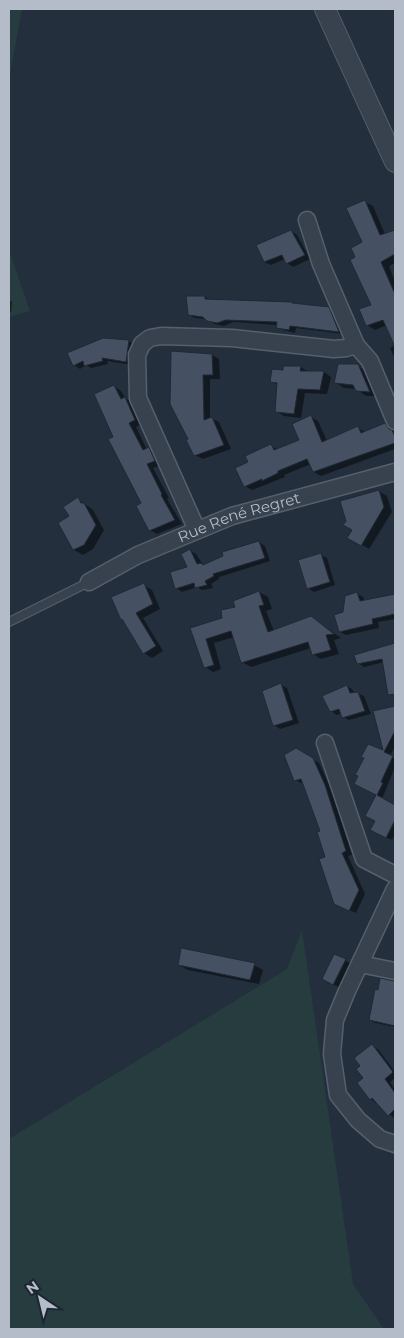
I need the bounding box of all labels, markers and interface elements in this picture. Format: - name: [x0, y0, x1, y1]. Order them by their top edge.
- street label: Rue René Regret: [175, 488, 302, 546]
- north arrow: [15, 1273, 65, 1323]
- text: N: [23, 1277, 42, 1298]

